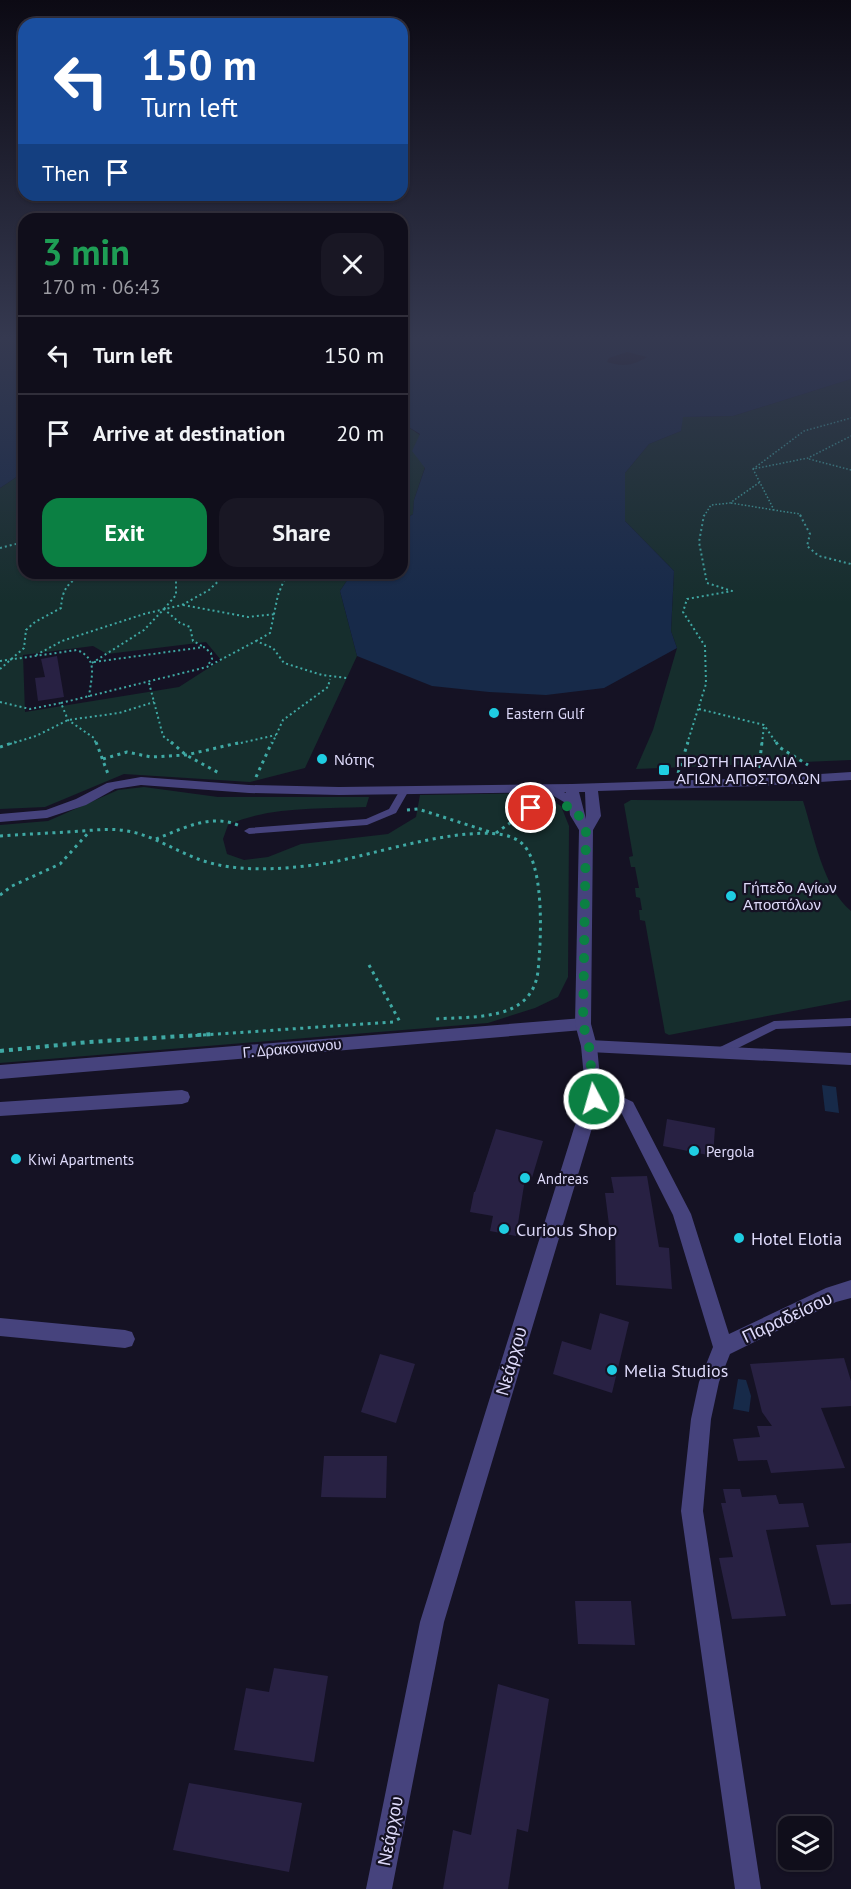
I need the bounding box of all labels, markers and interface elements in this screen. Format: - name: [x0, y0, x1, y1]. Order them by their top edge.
- text: 150 m: [141, 37, 257, 92]
- icon: left: [42, 42, 120, 120]
- text: Turn left: [141, 90, 238, 124]
- icon: arrive: [101, 156, 134, 189]
- text: Then: [42, 159, 89, 187]
- text: 3 min: [42, 228, 130, 275]
- button: close: [321, 233, 384, 296]
- text: 170 m · 06:43: [42, 274, 160, 300]
- icon: left: [42, 339, 75, 372]
- text: Turn left: [93, 341, 173, 369]
- text: 150 m: [324, 341, 384, 369]
- icon: arrive: [42, 417, 75, 450]
- text: Arrive at destination: [93, 419, 285, 447]
- text: 20 m: [336, 419, 384, 447]
- button: Exit: [42, 498, 207, 567]
- button: Share: [219, 498, 384, 567]
- place label: Eastern Gulf: [506, 704, 585, 723]
- marker: Eastern Gulf: [487, 706, 501, 720]
- place label: Νότης: [334, 750, 374, 769]
- marker: Νότης: [315, 752, 329, 766]
- place label: ΠΡΩΤΗ ΠΑΡΑΛΙΑ ΑΓΙΩΝ ΑΠΟΣΤΟΛΩΝ: [676, 752, 820, 788]
- marker: ΠΡΩΤΗ ΠΑΡΑΛΙΑ ΑΓΙΩΝ ΑΠΟΣΤΟΛΩΝ: [657, 763, 671, 777]
- pin: [505, 782, 556, 833]
- icon: arrive: [514, 791, 547, 824]
- place label: Γήπεδο Αγίων Αποστόλων: [743, 878, 837, 914]
- marker: Γήπεδο Αγίων Αποστόλων: [724, 889, 738, 903]
- street label: Γ. Δρακονιανου: [242, 1034, 342, 1062]
- position arrow: [562, 1067, 626, 1131]
- place label: Pergola: [706, 1142, 754, 1161]
- marker: Pergola: [687, 1144, 701, 1158]
- place label: Kiwi Apartments: [28, 1150, 134, 1169]
- marker: Kiwi Apartments: [9, 1152, 23, 1166]
- place label: Andreas: [537, 1169, 589, 1188]
- marker: Andreas: [518, 1171, 532, 1185]
- place label: Curious Shop: [516, 1218, 617, 1241]
- marker: Curious Shop: [497, 1222, 511, 1236]
- place label: Hotel Elotia: [751, 1227, 842, 1250]
- marker: Hotel Elotia: [732, 1231, 746, 1245]
- street label: Παραδείσου: [738, 1286, 836, 1348]
- street label: Νεάρχου: [490, 1324, 532, 1398]
- place label: Melia Studios: [624, 1359, 728, 1382]
- marker: Melia Studios: [605, 1363, 619, 1377]
- street label: Νεάρχου: [372, 1794, 408, 1868]
- map controls: [778, 1816, 832, 1870]
- button: layers: [778, 1816, 832, 1870]

